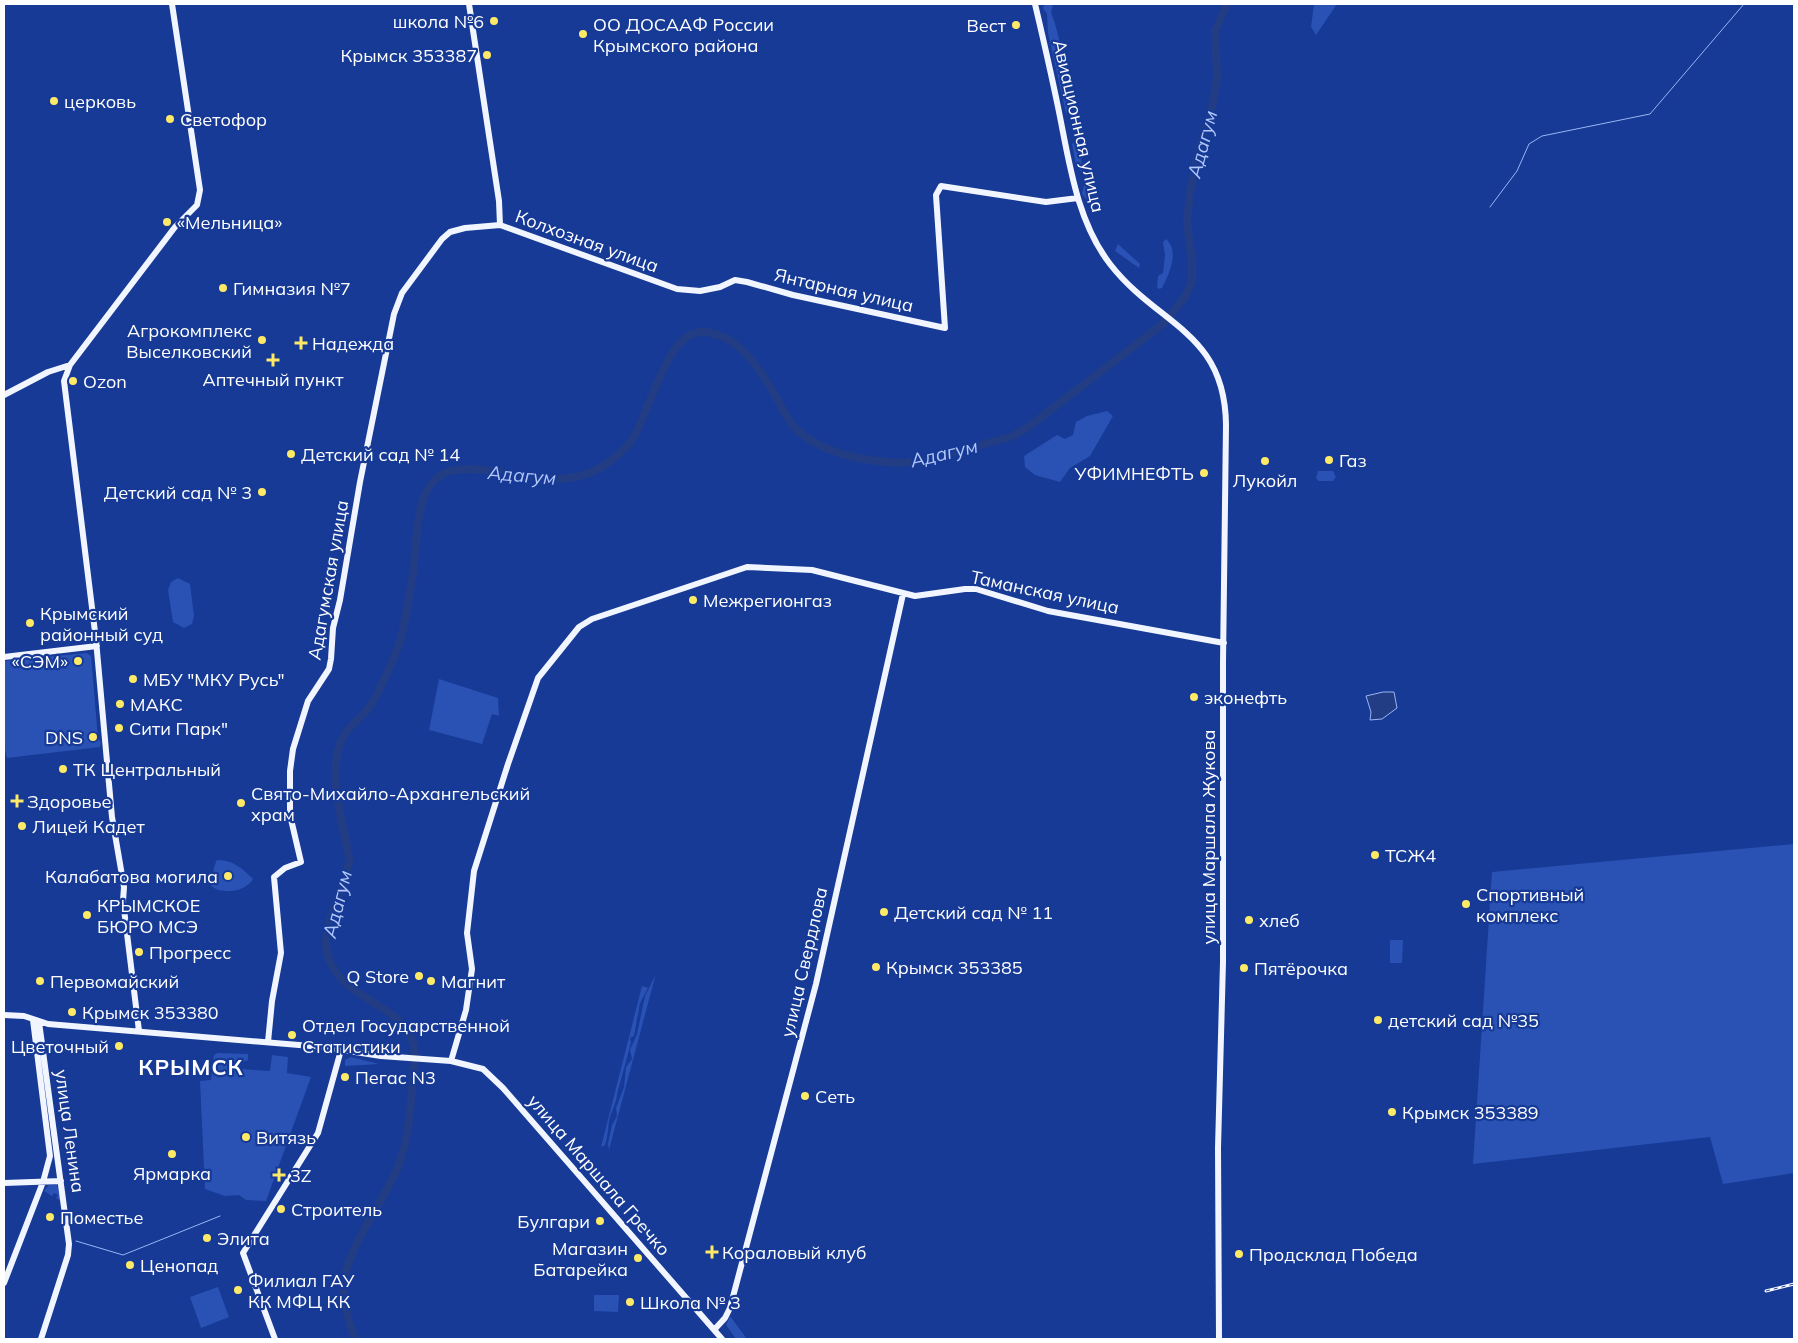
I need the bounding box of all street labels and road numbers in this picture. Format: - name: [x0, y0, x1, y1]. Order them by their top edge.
- street label: Авиационная улица: [1048, 37, 1110, 215]
- street label: Колхозная улица: [512, 204, 662, 278]
- street label: Янтарная улица: [772, 263, 916, 317]
- street label: Адагумская улица: [303, 498, 353, 662]
- street label: Таманская улица: [969, 565, 1121, 619]
- street label: улица Маршала Жукова: [1197, 730, 1220, 944]
- street label: улица Свердлова: [776, 885, 832, 1039]
- street label: улица Ленина: [50, 1068, 90, 1194]
- street label: улица Маршала Гречко: [523, 1090, 675, 1260]

